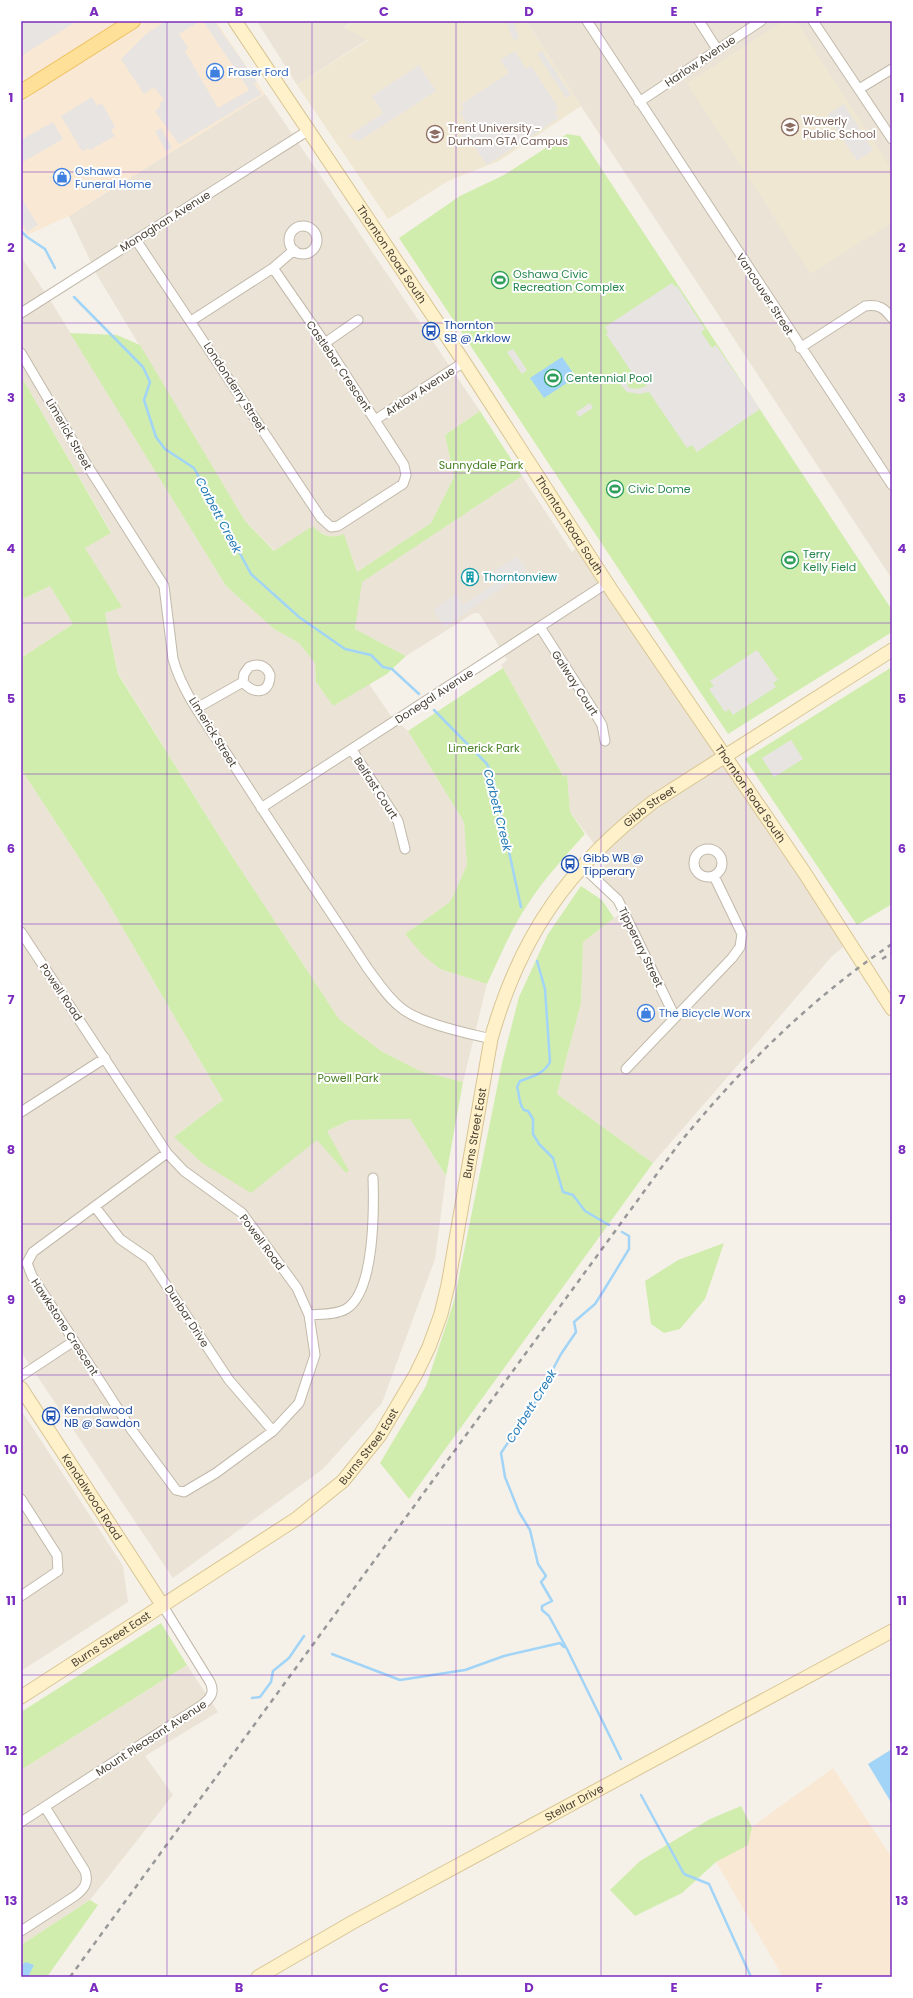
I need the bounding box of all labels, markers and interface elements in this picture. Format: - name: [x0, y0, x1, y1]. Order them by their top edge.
- text: A: [89, 2, 99, 21]
- text: B: [235, 2, 244, 21]
- text: C: [379, 2, 389, 21]
- text: D: [524, 2, 534, 21]
- text: E: [670, 2, 678, 21]
- text: F: [815, 2, 823, 21]
- street label: Harlow Avenue: [661, 31, 739, 91]
- shop icon: Fraser Ford: [205, 62, 225, 82]
- place label: Fraser Ford: [228, 64, 289, 80]
- text: 1: [9, 88, 13, 107]
- text: 1: [900, 88, 904, 107]
- place label: Waverly Public School: [803, 113, 876, 142]
- school or university icon: Waverly Public School: [780, 117, 800, 137]
- place label: Trent University - Durham GTA Campus: [448, 120, 568, 149]
- school or university icon: Trent University - Durham GTA Campus: [425, 124, 445, 144]
- place label: Oshawa Funeral Home: [75, 163, 152, 192]
- shop icon: Oshawa Funeral Home: [52, 167, 72, 187]
- street label: Monaghan Avenue: [117, 187, 214, 255]
- street label: Thornton Road South: [353, 202, 430, 307]
- text: 2: [7, 238, 15, 257]
- text: 2: [898, 238, 906, 257]
- street label: Vancouver Street: [732, 250, 798, 338]
- place label: Oshawa Civic Recreation Complex: [513, 266, 625, 295]
- sports icon: Oshawa Civic Recreation Complex: [490, 270, 510, 290]
- street label: Castlebar Crescent: [303, 317, 375, 415]
- place label: Thornton SB @ Arklow: [444, 317, 510, 346]
- bus stop icon: Thornton SB @ Arklow: [421, 321, 441, 341]
- street label: Londonderry Street: [200, 339, 270, 435]
- street label: Arklow Avenue: [382, 362, 458, 420]
- sports icon: Centennial Pool: [543, 368, 563, 388]
- place label: Centennial Pool: [566, 370, 652, 386]
- text: 3: [7, 388, 15, 407]
- text: 3: [898, 388, 906, 407]
- street label: Limerick Street: [42, 395, 96, 473]
- park label: Sunnydale Park: [439, 457, 524, 473]
- street label: Thornton Road South: [531, 472, 607, 578]
- water label: Corbett Creek: [192, 474, 247, 557]
- sports icon: Civic Dome: [605, 479, 625, 499]
- place label: Civic Dome: [628, 481, 691, 497]
- text: 4: [7, 539, 16, 558]
- text: 4: [898, 539, 907, 558]
- place label: Terry Kelly Field: [803, 546, 856, 575]
- sports icon: Terry Kelly Field: [780, 550, 800, 570]
- building icon: Thorntonview: [460, 567, 480, 587]
- place label: Thorntonview: [483, 569, 557, 585]
- street label: Galway Court: [548, 647, 602, 719]
- street label: Donegal Avenue: [392, 665, 476, 727]
- text: 5: [7, 689, 15, 708]
- text: 5: [898, 689, 906, 708]
- street label: Limerick Street: [185, 694, 241, 770]
- park label: Limerick Park: [448, 740, 520, 756]
- street label: Thornton Road South: [711, 742, 790, 846]
- street label: Belfast Court: [350, 754, 402, 822]
- water label: Corbett Creek: [480, 767, 517, 854]
- street label: Gibb Street: [620, 782, 679, 831]
- text: 6: [7, 839, 15, 858]
- text: 6: [898, 839, 906, 858]
- place label: Gibb WB @ Tipperary: [583, 850, 644, 879]
- bus stop icon: Gibb WB @ Tipperary: [560, 854, 580, 874]
- street label: Tipperary Street: [615, 904, 667, 990]
- street label: Powell Road: [36, 960, 86, 1024]
- text: 7: [8, 990, 15, 1009]
- text: 7: [899, 990, 906, 1009]
- shop icon: The Bicycle Worx: [636, 1003, 656, 1023]
- place label: The Bicycle Worx: [659, 1005, 751, 1021]
- park label: Powell Park: [317, 1070, 379, 1086]
- street label: Burns Street East: [459, 1087, 490, 1180]
- text: 8: [7, 1140, 15, 1159]
- text: 8: [898, 1140, 906, 1159]
- street label: Powell Road: [236, 1211, 288, 1273]
- street label: Hawkstone Crescent: [28, 1275, 102, 1379]
- street label: Dunbar Drive: [161, 1282, 213, 1350]
- text: 9: [7, 1290, 15, 1309]
- text: 9: [898, 1290, 906, 1309]
- water label: Corbett Creek: [502, 1365, 561, 1446]
- place label: Kendalwood NB @ Sawdon: [64, 1402, 140, 1431]
- street label: Burns Street East: [335, 1405, 402, 1488]
- bus stop icon: Kendalwood NB @ Sawdon: [41, 1406, 61, 1426]
- text: 10: [4, 1440, 18, 1459]
- text: 10: [895, 1440, 909, 1459]
- street label: Kendalwood Road: [58, 1451, 126, 1543]
- text: 11: [6, 1591, 16, 1610]
- text: 11: [897, 1591, 907, 1610]
- street label: Burns Street East: [68, 1607, 154, 1670]
- street label: Mount Pleasant Avenue: [92, 1696, 210, 1780]
- text: 12: [5, 1741, 18, 1760]
- text: 12: [896, 1741, 909, 1760]
- street label: Stellar Drive: [542, 1780, 607, 1825]
- text: 13: [5, 1891, 18, 1910]
- text: 13: [896, 1891, 909, 1910]
- text: A: [89, 1978, 99, 1997]
- text: B: [235, 1978, 244, 1997]
- text: C: [379, 1978, 389, 1997]
- text: D: [524, 1978, 534, 1997]
- text: E: [670, 1978, 678, 1997]
- text: F: [815, 1978, 823, 1997]

